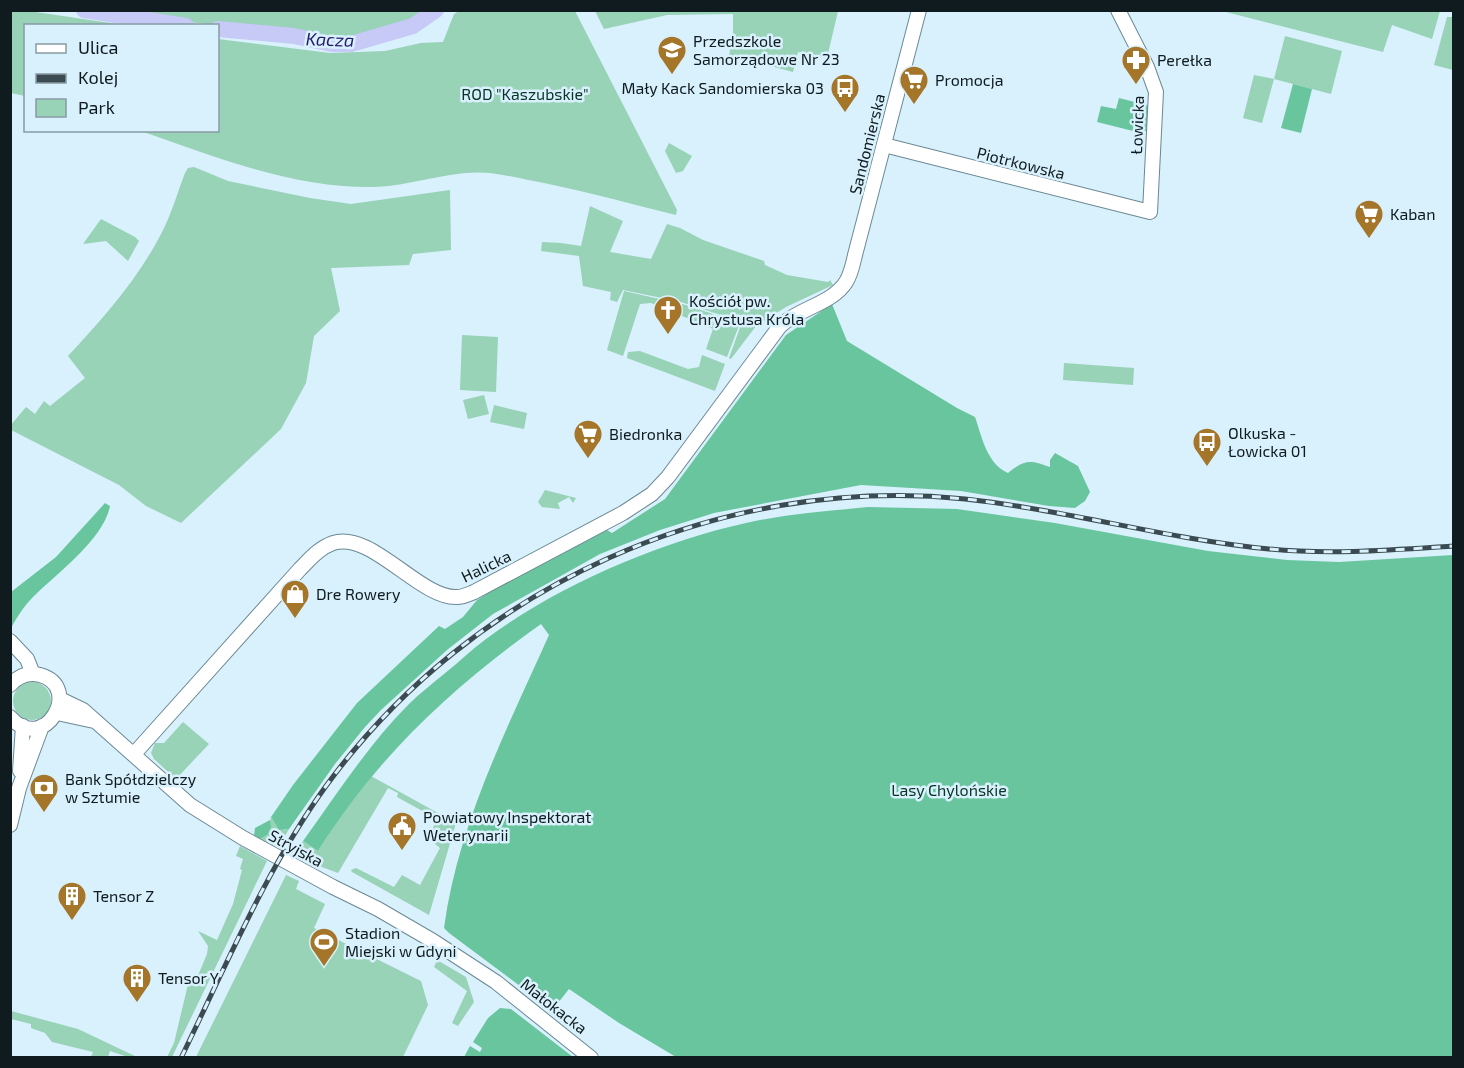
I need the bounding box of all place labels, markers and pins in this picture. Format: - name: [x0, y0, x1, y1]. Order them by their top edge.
- place label: Przedszkole Samorządowe Nr 23: [693, 31, 840, 68]
- school or university icon: Przedszkole Samorządowe Nr 23: [656, 34, 688, 76]
- pharmacy icon: Perełka: [1120, 44, 1152, 86]
- place label: Perełka: [1157, 50, 1212, 69]
- supermarket icon: Promocja: [898, 64, 930, 106]
- place label: Promocja: [935, 70, 1003, 90]
- bus stop icon: Mały Kack Sandomierska 03: [829, 72, 861, 114]
- place label: Mały Kack Sandomierska 03: [622, 78, 824, 97]
- supermarket icon: Kaban: [1353, 198, 1385, 240]
- place label: Kaban: [1390, 204, 1435, 223]
- place label: Kościół pw. Chrystusa Króla: [689, 291, 804, 328]
- church icon: Kościół pw. Chrystusa Króla: [652, 294, 684, 336]
- supermarket icon: Biedronka: [572, 418, 604, 460]
- place label: Olkuska - Łowicka 01: [1228, 423, 1307, 460]
- place label: Biedronka: [609, 424, 682, 443]
- bus stop icon: Olkuska - Łowicka 01: [1191, 426, 1223, 468]
- shop icon: Dre Rowery: [279, 578, 311, 620]
- place label: Dre Rowery: [316, 584, 401, 603]
- place label: Bank Spółdzielczy w Sztumie: [65, 769, 197, 806]
- bank icon: Bank Spółdzielczy w Sztumie: [28, 772, 60, 814]
- place label: Powiatowy Inspektorat Weterynarii: [423, 807, 591, 844]
- public building icon: Powiatowy Inspektorat Weterynarii: [386, 810, 418, 852]
- building icon: Tensor Z: [56, 880, 88, 922]
- place label: Tensor Z: [93, 886, 154, 905]
- place label: Stadion Miejski w Gdyni: [345, 923, 456, 961]
- sports icon: Stadion Miejski w Gdyni: [308, 926, 340, 968]
- building icon: Tensor Y: [121, 962, 153, 1004]
- place label: Tensor Y: [158, 968, 219, 987]

